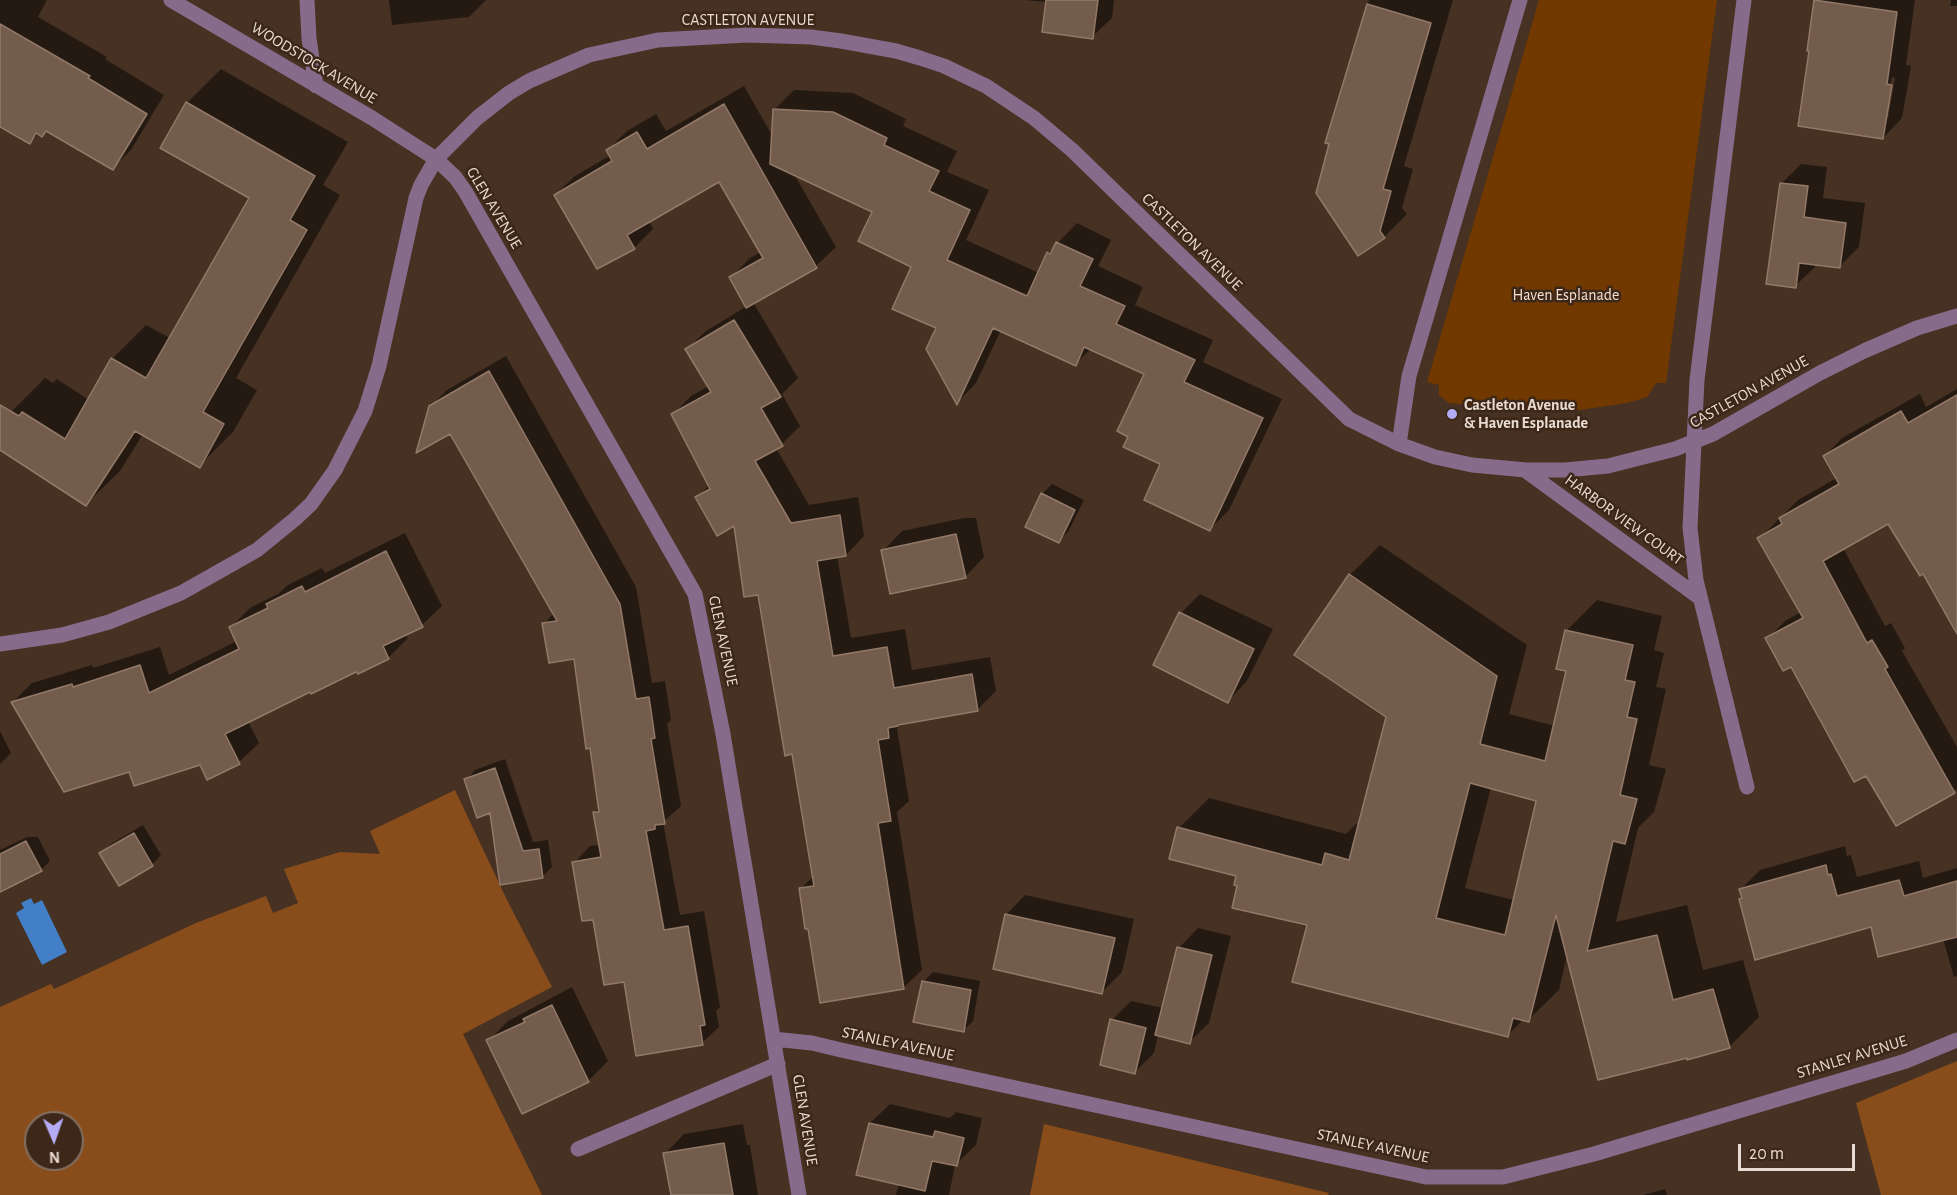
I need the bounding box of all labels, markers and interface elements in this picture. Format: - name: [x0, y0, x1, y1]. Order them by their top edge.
- street label: CASTLETON AVENUE: [682, 10, 814, 30]
- street label: WOODSTOCK AVENUE: [248, 18, 380, 108]
- street label: GLEN AVENUE: [462, 164, 526, 252]
- street label: CASTLETON AVENUE: [1138, 189, 1246, 295]
- park label: Haven Esplanade: [1513, 285, 1619, 305]
- street label: CASTLETON AVENUE: [1686, 352, 1812, 432]
- place label: Castleton Avenue & Haven Esplanade: [1464, 395, 1588, 433]
- marker: Castleton Avenue & Haven Esplanade: [1445, 407, 1459, 421]
- street label: HARBOR VIEW COURT: [1561, 471, 1687, 569]
- street label: GLEN AVENUE: [704, 594, 742, 688]
- street label: STANLEY AVENUE: [840, 1023, 956, 1065]
- street label: STANLEY AVENUE: [1795, 1031, 1909, 1083]
- street label: GLEN AVENUE: [788, 1073, 822, 1167]
- north arrow: [24, 1111, 84, 1171]
- street label: STANLEY AVENUE: [1315, 1125, 1431, 1167]
- scale bar: [1741, 1132, 1858, 1170]
- text: 20 m: [1749, 1145, 1784, 1163]
- text: N: [49, 1149, 60, 1165]

